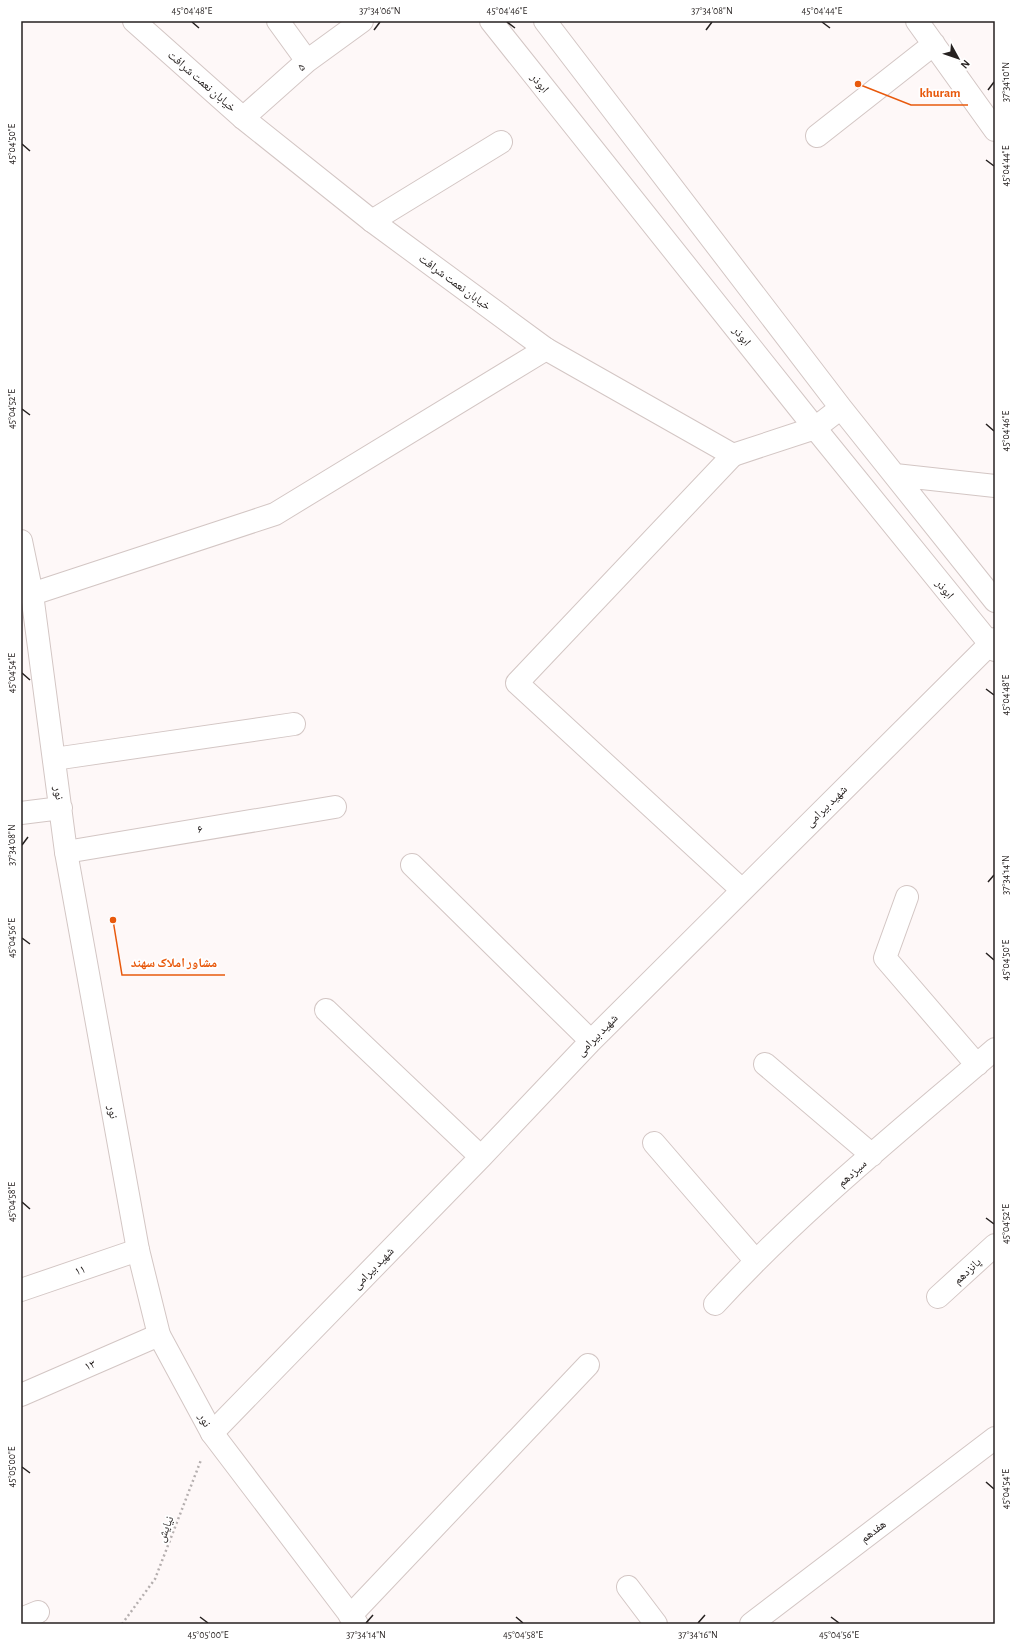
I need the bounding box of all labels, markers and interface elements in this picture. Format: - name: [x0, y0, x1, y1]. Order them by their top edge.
- text: 45°04'48"E: [172, 6, 213, 16]
- text: 37°34'06"N: [359, 6, 401, 16]
- text: 45°04'46"E: [487, 6, 528, 16]
- text: 37°34'08"N: [691, 6, 733, 16]
- text: 45°04'44"E: [802, 6, 843, 16]
- north arrow: [938, 38, 978, 78]
- street label: خیابان نعمت شرافت: [165, 48, 239, 115]
- text: N: [959, 58, 972, 71]
- street label: ۵: [295, 61, 307, 73]
- text: 37°34'10"N: [1001, 62, 1011, 102]
- street label: ابوذر: [527, 70, 551, 96]
- callout: khuram: [911, 80, 968, 105]
- text: khuram: [919, 87, 961, 100]
- text: 45°04'50"E: [7, 123, 17, 164]
- text: 45°04'44"E: [1001, 145, 1011, 186]
- street label: خیابان نعمت شرافت: [416, 252, 494, 313]
- street label: ابوذر: [729, 323, 753, 349]
- text: 45°04'52"E: [7, 389, 17, 429]
- text: 45°04'46"E: [1001, 410, 1011, 451]
- street label: ابوذر: [932, 576, 956, 602]
- text: 45°04'54"E: [7, 653, 17, 693]
- text: 45°04'48"E: [1001, 674, 1011, 715]
- street label: شهید بیرامی: [803, 783, 850, 830]
- street label: نور: [52, 784, 66, 801]
- street label: ۶: [196, 823, 204, 835]
- text: 37°34'08"N: [7, 824, 17, 866]
- text: 37°34'14"N: [1001, 855, 1011, 895]
- text: 45°04'56"E: [7, 918, 17, 958]
- text: 45°04'50"E: [1001, 939, 1011, 980]
- callout: مشاور املاک سهند: [122, 950, 225, 975]
- text: مشاور املاک سهند: [131, 957, 217, 970]
- street label: شهید بیرامی: [574, 1012, 621, 1059]
- street label: نور: [106, 1103, 120, 1120]
- street label: سیزدهم: [835, 1157, 870, 1190]
- text: 45°04'58"E: [7, 1182, 17, 1222]
- text: 45°04'52"E: [1001, 1204, 1011, 1244]
- street label: شهید بیرامی: [350, 1245, 397, 1292]
- street label: پانزدهم: [951, 1255, 985, 1288]
- street label: ۱۱: [73, 1263, 87, 1277]
- street label: ۱۳: [83, 1357, 97, 1373]
- street label: نور: [196, 1410, 213, 1429]
- text: 45°05'00"E: [7, 1446, 17, 1488]
- text: 45°04'54"E: [1001, 1469, 1011, 1509]
- street label: نیایش: [155, 1514, 177, 1544]
- street label: هفدهم: [858, 1518, 889, 1546]
- text: 45°05'00"E: [187, 1630, 229, 1640]
- text: 37°34'14"N: [346, 1630, 386, 1640]
- text: 45°04'58"E: [503, 1630, 543, 1640]
- text: 37°34'16"N: [678, 1630, 718, 1640]
- text: 45°04'56"E: [819, 1630, 859, 1640]

